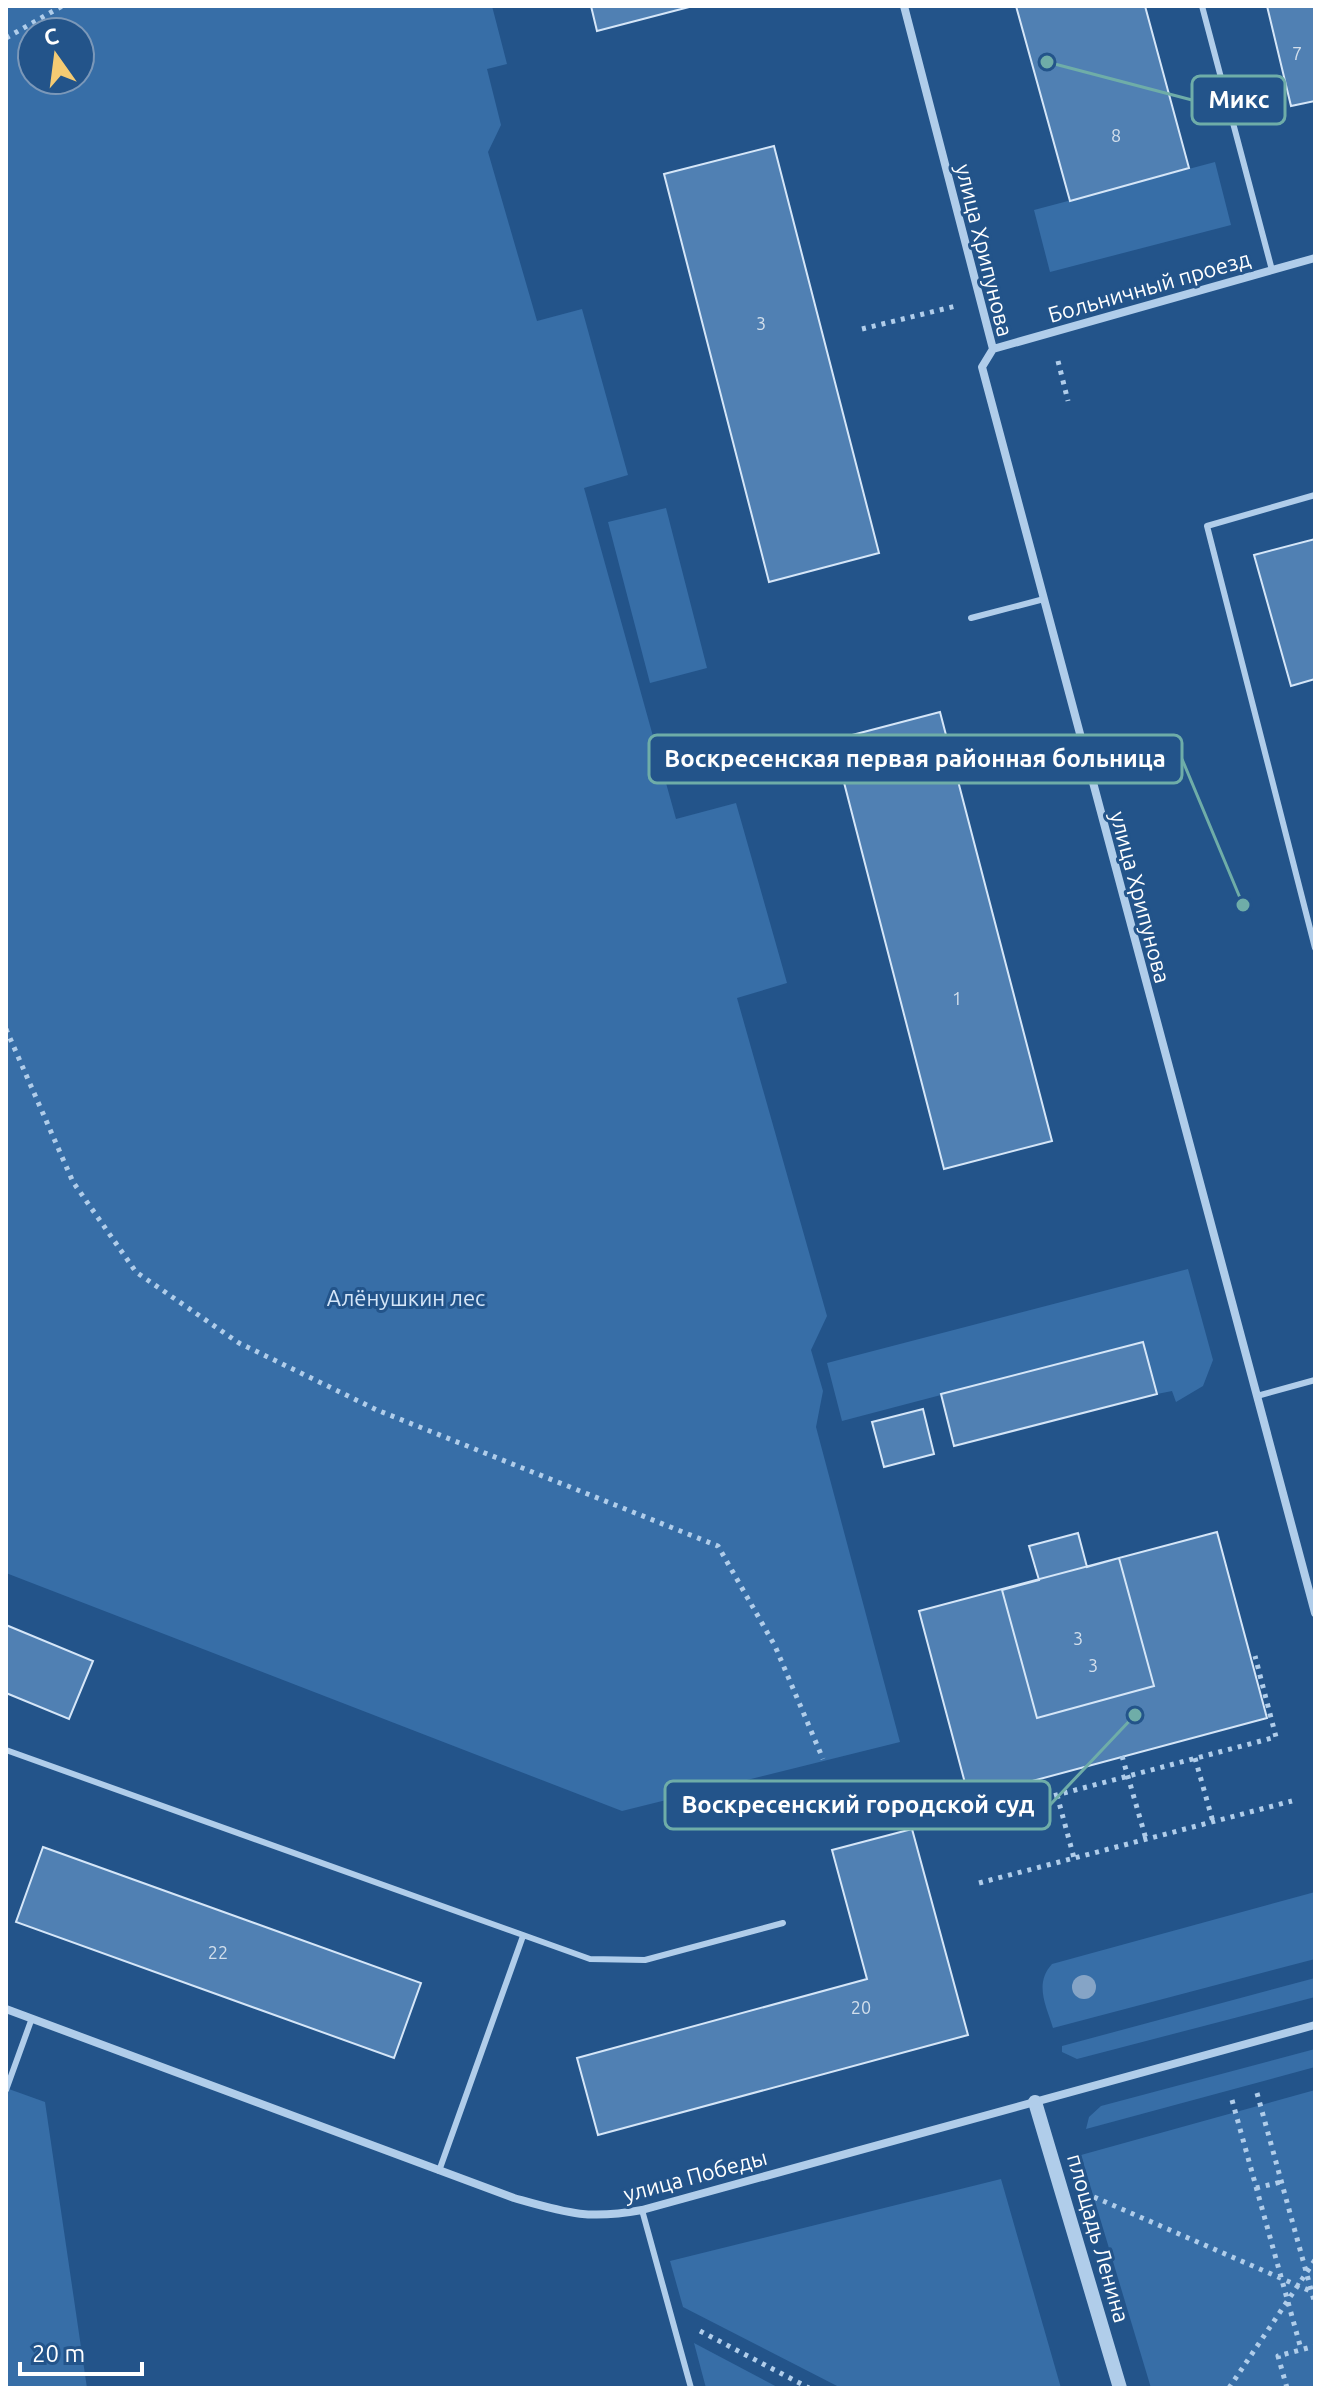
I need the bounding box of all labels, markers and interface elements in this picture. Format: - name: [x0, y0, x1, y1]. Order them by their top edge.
- north arrow: [16, 16, 96, 96]
- text: С: [41, 22, 61, 50]
- house number: 7: [1292, 43, 1302, 63]
- callout: Микс: [1192, 76, 1285, 124]
- text: Микс: [1208, 86, 1270, 113]
- house number: 8: [1111, 125, 1121, 145]
- street label: улица Хрипунова: [951, 161, 1019, 339]
- street label: Больничный проезд: [1045, 245, 1253, 327]
- house number: 3: [756, 313, 766, 333]
- callout: Воскресенская первая районная больница: [649, 735, 1182, 783]
- text: Воскресенская первая районная больница: [664, 745, 1166, 772]
- street label: улица Хрипунова: [1106, 808, 1176, 986]
- house number: 1: [952, 988, 962, 1008]
- park label: Алёнушкин лес: [327, 1285, 485, 1310]
- house number: 3: [1073, 1628, 1083, 1648]
- house number: 3: [1088, 1655, 1098, 1675]
- callout: Воскресенский городской суд: [665, 1781, 1050, 1829]
- text: Воскресенский городской суд: [681, 1791, 1035, 1818]
- house number: 22: [208, 1942, 228, 1962]
- house number: 20: [851, 1997, 871, 2017]
- street label: улица Победы: [620, 2144, 770, 2206]
- street label: площадь Ленина: [1063, 2151, 1135, 2325]
- scale bar: [20, 2326, 142, 2376]
- text: 20 m: [32, 2340, 85, 2367]

